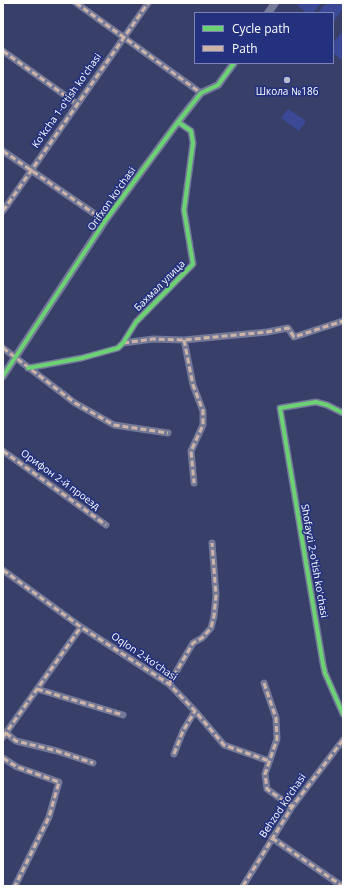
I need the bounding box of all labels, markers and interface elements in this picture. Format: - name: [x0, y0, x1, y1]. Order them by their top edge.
- legend: [194, 12, 334, 64]
- text: Cycle path: [232, 20, 290, 37]
- text: Path: [232, 40, 258, 57]
- street label: Ko'kcha 1-o'tish ko'chasi: [30, 51, 104, 151]
- marker: Школа №186: [282, 75, 292, 85]
- place label: Школа №186: [256, 86, 318, 98]
- street label: Orifxon koʻchasi: [86, 165, 138, 233]
- street label: Бахмал улица: [132, 258, 188, 314]
- street label: Орифон 2-й проезд: [18, 447, 102, 513]
- street label: Shofayzi 2-o'tish ko'chasi: [298, 503, 330, 619]
- street label: Oqlon 2-ko‘chasi: [109, 631, 179, 683]
- street label: Behzod ko‘chasi: [257, 772, 309, 840]

